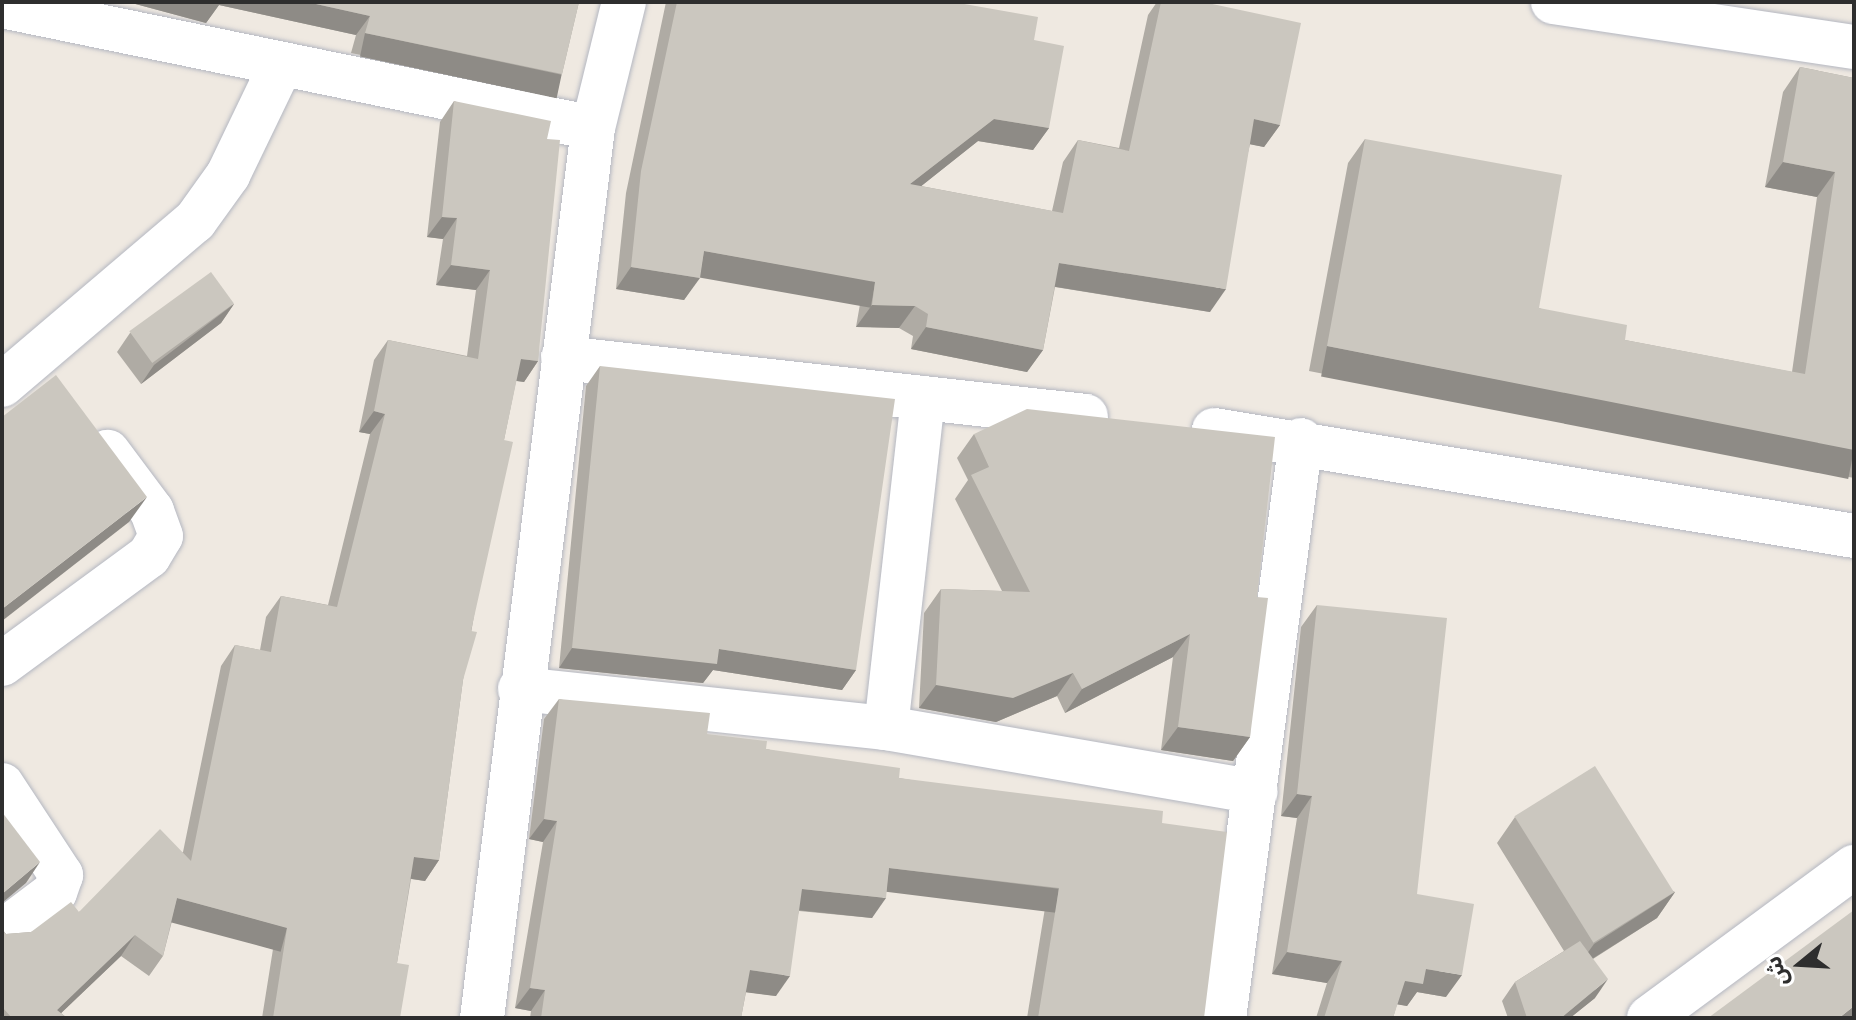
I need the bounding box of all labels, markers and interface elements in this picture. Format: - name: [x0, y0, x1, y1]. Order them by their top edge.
- north arrow: [1760, 924, 1840, 1004]
- text: ش: [1760, 953, 1794, 990]

